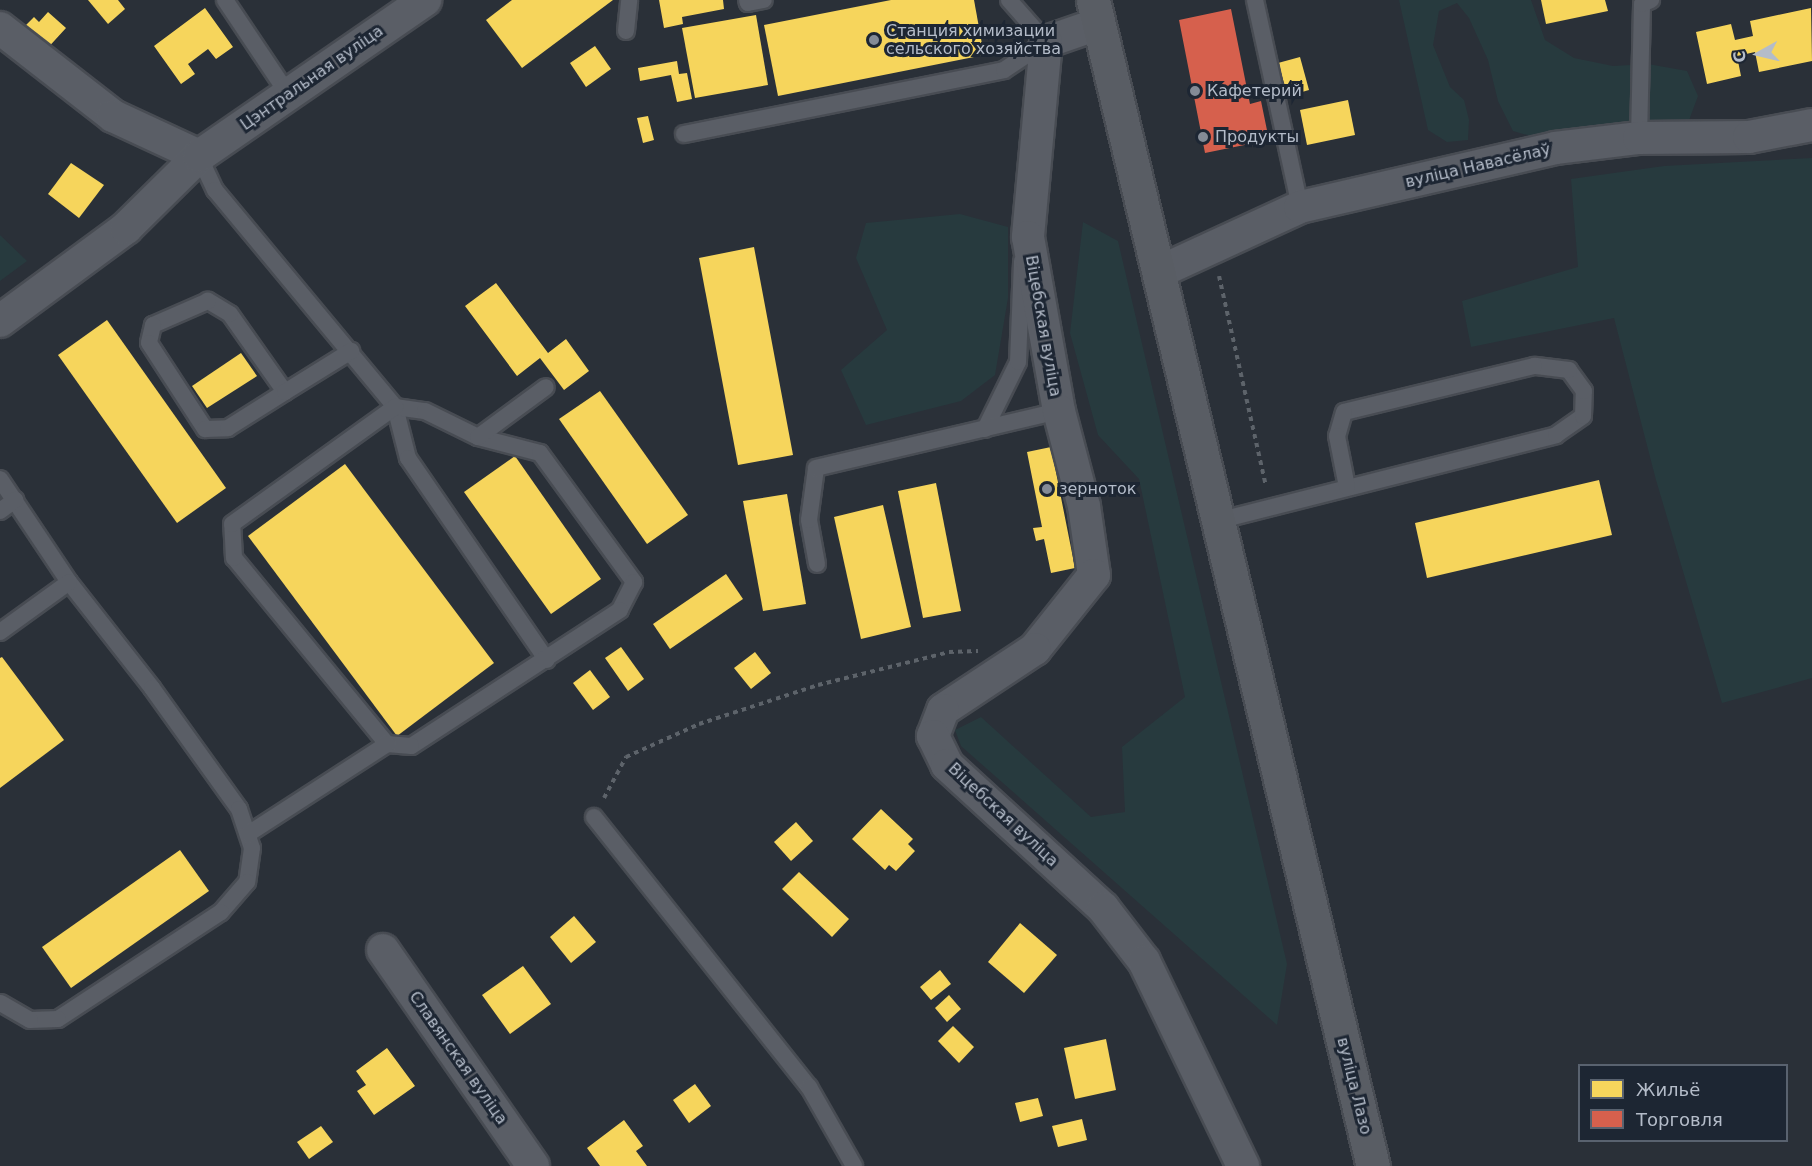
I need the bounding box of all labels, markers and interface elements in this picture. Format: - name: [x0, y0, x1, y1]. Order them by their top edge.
- street label: Цэнтральная вуліца: [237, 21, 387, 135]
- place label: Станция химизации сельского хозяйства: [886, 21, 1061, 59]
- north arrow: [1728, 24, 1788, 84]
- marker: Станция химизации сельского хозяйства: [867, 33, 881, 47]
- text: С: [1729, 49, 1750, 64]
- place label: Кафетерий: [1207, 81, 1302, 101]
- marker: Кафетерий: [1188, 84, 1202, 98]
- place label: Продукты: [1215, 127, 1299, 147]
- marker: Продукты: [1196, 130, 1210, 144]
- street label: вуліца Навасёлаў: [1403, 140, 1553, 192]
- street label: Віцебская вуліца: [1021, 254, 1065, 398]
- place label: зерноток: [1059, 479, 1137, 499]
- marker: зерноток: [1040, 482, 1054, 496]
- street label: Віцебская вуліца: [944, 759, 1062, 871]
- street label: Славянская вуліца: [405, 988, 511, 1128]
- street label: вуліца Лазо: [1333, 1035, 1375, 1137]
- legend: [1578, 1064, 1788, 1142]
- text: Жильё: [1636, 1079, 1700, 1100]
- text: Торговля: [1636, 1109, 1723, 1130]

